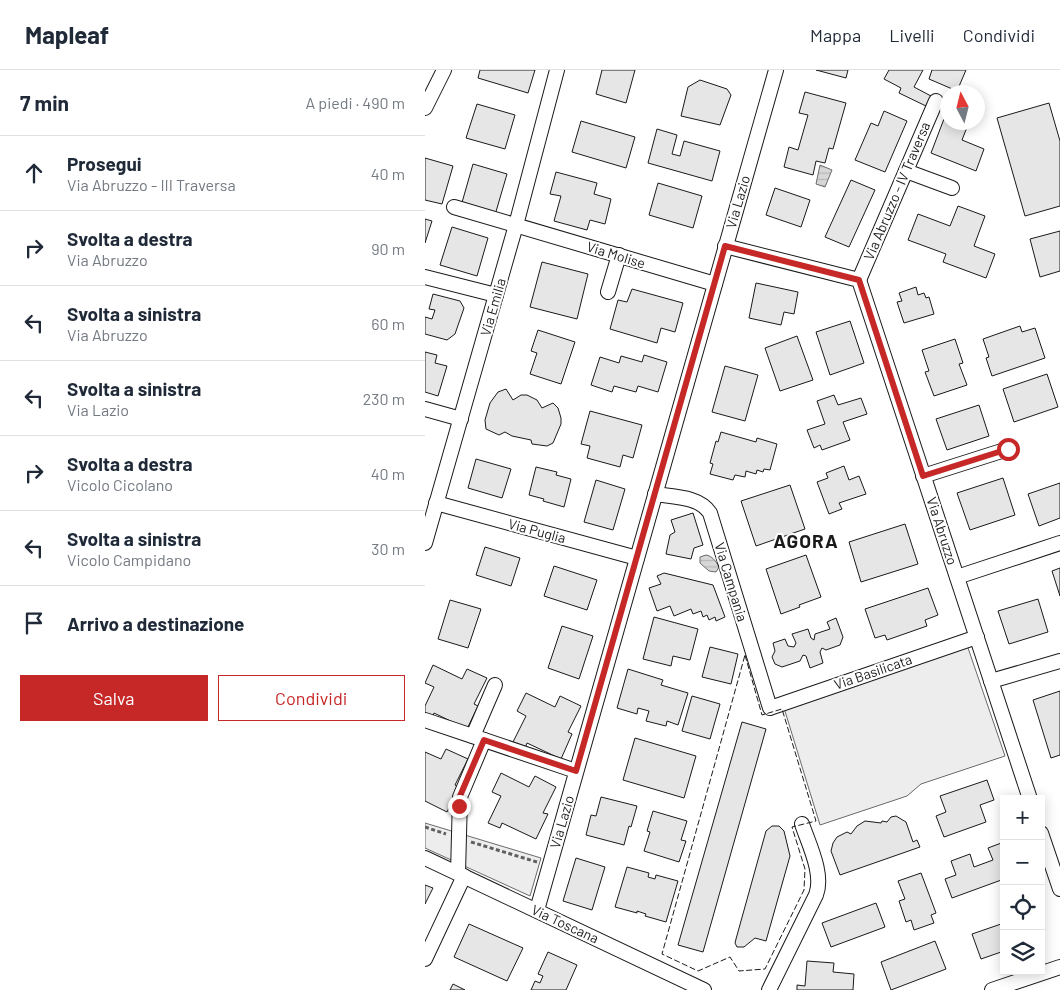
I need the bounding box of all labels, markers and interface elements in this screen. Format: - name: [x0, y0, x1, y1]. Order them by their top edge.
- text: Mapleaf: [25, 20, 109, 49]
- text: Mappa: [810, 24, 861, 46]
- text: Livelli: [889, 24, 935, 46]
- text: Condividi: [963, 24, 1035, 46]
- north arrow: [940, 85, 985, 130]
- text: 7 min: [20, 90, 69, 115]
- text: A piedi · 490 m: [305, 93, 405, 112]
- street label: Via Abruzzo - IV Traversa: [860, 119, 933, 263]
- text: Prosegui: [67, 152, 142, 175]
- icon: ahead: [20, 159, 48, 187]
- text: 40 m: [371, 164, 405, 183]
- street label: Via Lazio: [722, 173, 753, 230]
- text: Via Abruzzo - III Traversa: [67, 175, 236, 194]
- text: Svolta a destra: [67, 227, 193, 250]
- icon: right: [20, 234, 48, 262]
- street label: Via Molise: [585, 238, 648, 271]
- text: 90 m: [371, 239, 405, 258]
- text: Via Abruzzo: [67, 250, 148, 269]
- street label: Via Emilia: [476, 276, 509, 338]
- text: Svolta a sinistra: [67, 302, 201, 325]
- icon: left: [20, 309, 48, 337]
- text: 60 m: [371, 314, 405, 333]
- text: Via Abruzzo: [67, 325, 148, 344]
- text: Svolta a sinistra: [67, 377, 201, 400]
- icon: left: [20, 384, 48, 412]
- text: 230 m: [363, 389, 405, 408]
- text: Via Lazio: [67, 400, 129, 419]
- route start: [997, 438, 1020, 461]
- text: Svolta a destra: [67, 452, 193, 475]
- icon: right: [20, 459, 48, 487]
- text: 40 m: [371, 464, 405, 483]
- text: Vicolo Cicolano: [67, 475, 173, 494]
- street label: Via Abruzzo: [923, 495, 961, 567]
- street label: Via Puglia: [506, 515, 568, 546]
- text: Svolta a sinistra: [67, 527, 201, 550]
- district label: AGORA: [773, 529, 839, 552]
- icon: left: [20, 534, 48, 562]
- text: 30 m: [371, 539, 405, 558]
- street label: Via Campania: [711, 540, 752, 624]
- text: Vicolo Campidano: [67, 550, 191, 569]
- icon: arrive: [20, 609, 48, 637]
- text: Arrivo a destinazione: [67, 612, 245, 635]
- street label: Via Basilicata: [832, 650, 914, 693]
- button: Salva: [20, 675, 208, 721]
- button: Condividi: [218, 675, 405, 721]
- street label: Via Lazio: [546, 793, 577, 850]
- route end: [448, 795, 471, 818]
- map controls: [1000, 795, 1045, 975]
- button: +: [1000, 795, 1045, 840]
- button: −: [1000, 840, 1045, 885]
- button: locate: [1000, 885, 1045, 930]
- street label: Via Toscana: [529, 901, 602, 947]
- button: layers: [1000, 930, 1045, 975]

